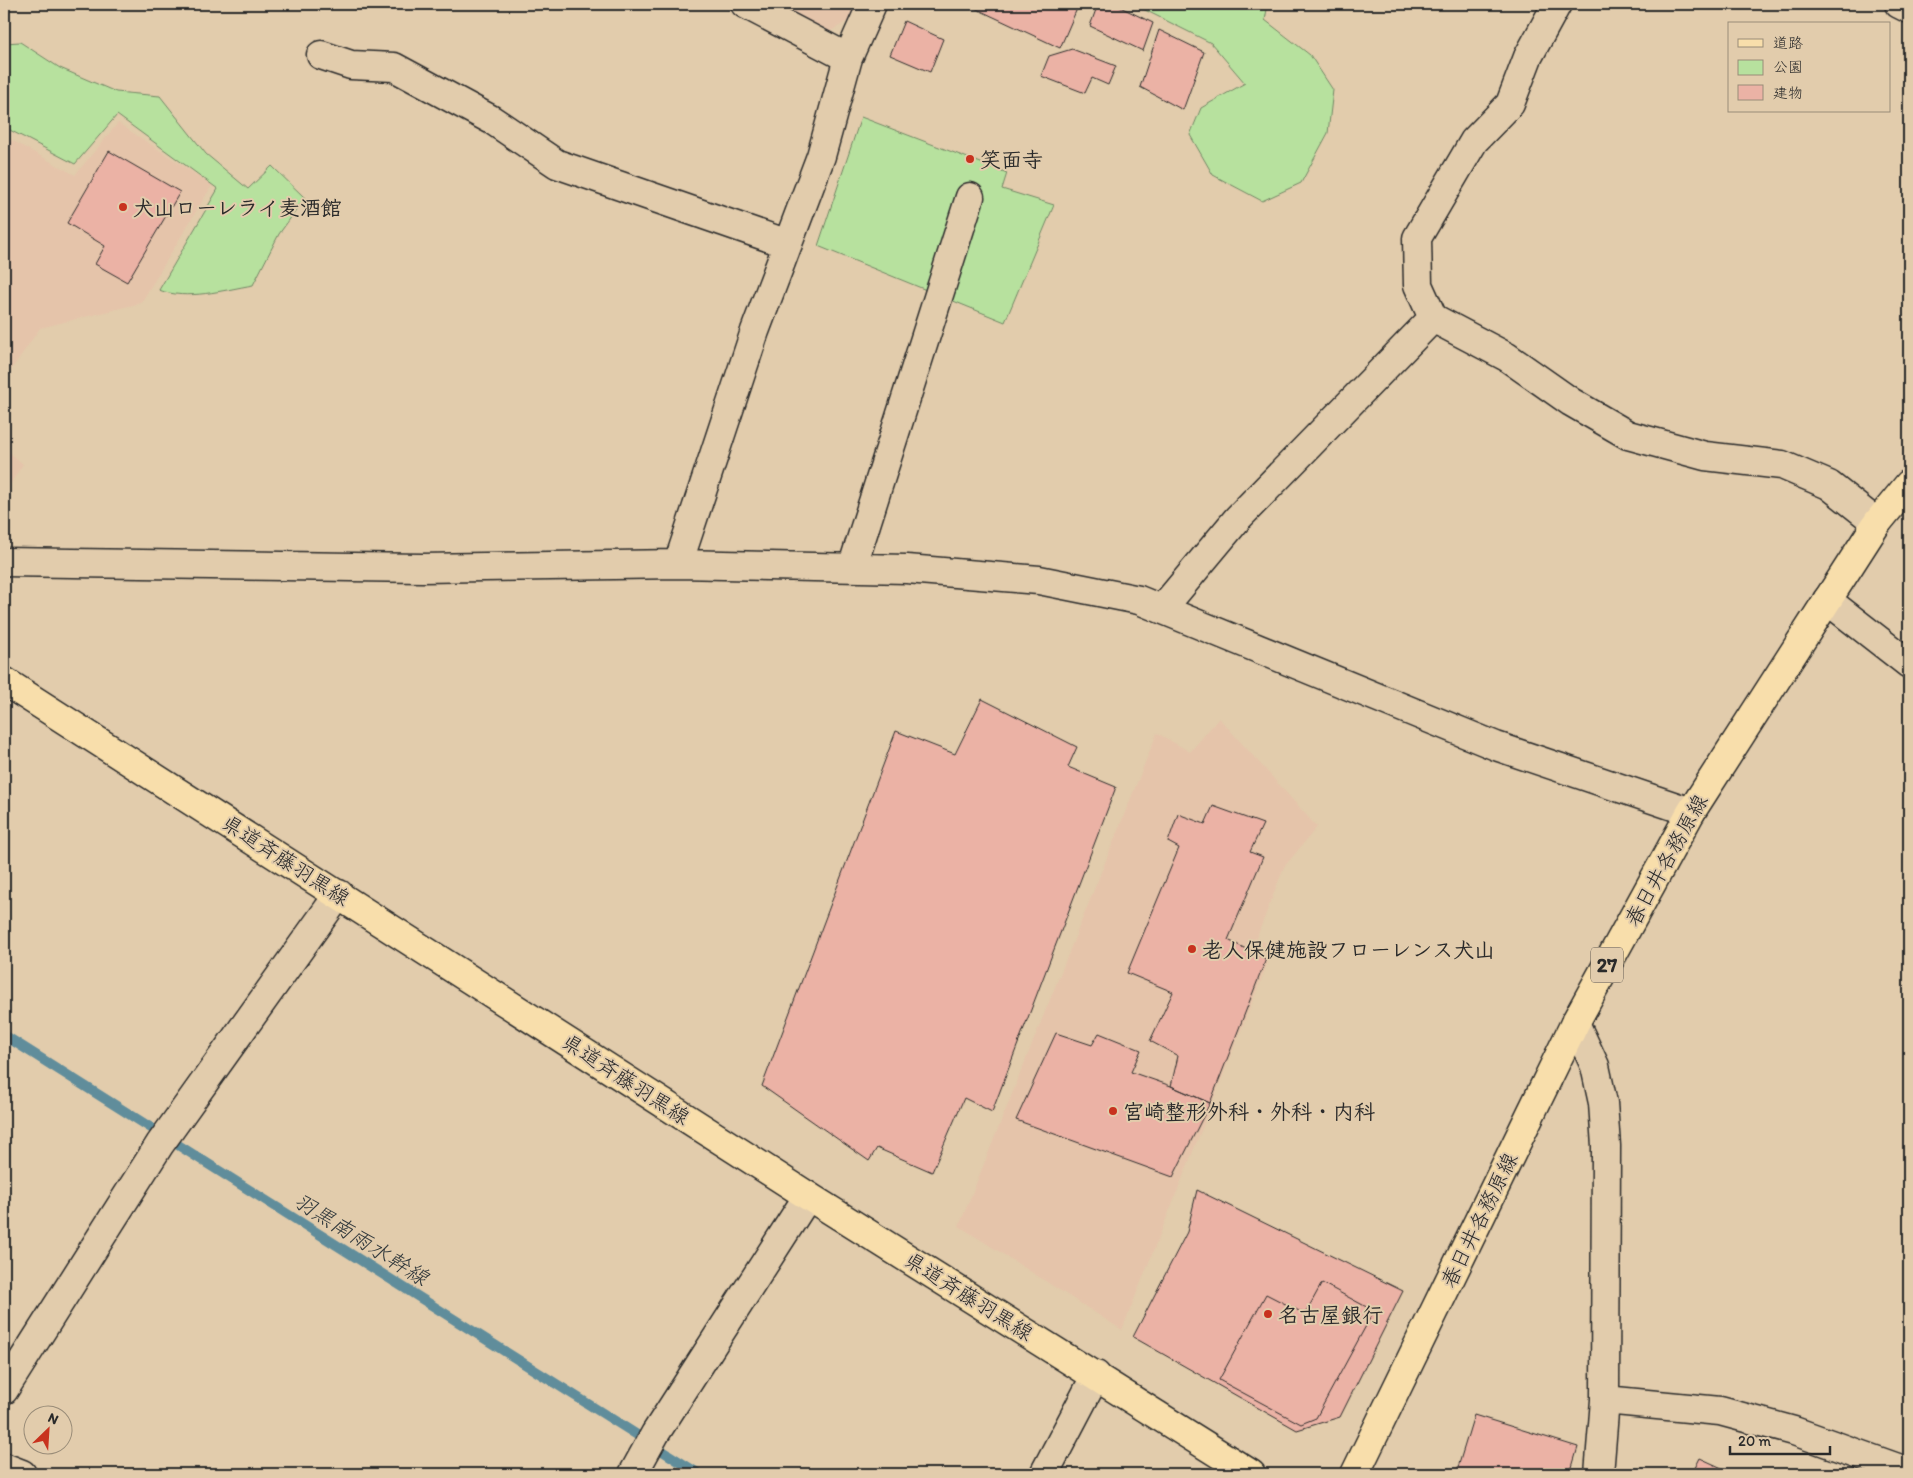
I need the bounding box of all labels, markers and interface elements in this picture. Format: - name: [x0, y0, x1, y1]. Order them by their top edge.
- legend: [1728, 22, 1890, 112]
- text: 道路: [1773, 34, 1803, 52]
- text: 公園: [1773, 58, 1803, 76]
- text: 建物: [1773, 84, 1803, 102]
- place label: 笑面寺: [980, 147, 1043, 172]
- marker: 笑面寺: [964, 153, 976, 165]
- place label: 犬山ローレライ麦酒館: [133, 195, 342, 220]
- marker: 犬山ローレライ麦酒館: [117, 201, 129, 213]
- street label: 春日井各務原線: [1619, 790, 1713, 930]
- street label: 県道斉藤羽黒線: [218, 809, 354, 911]
- place label: 老人保健施設フローレンス犬山: [1202, 937, 1495, 962]
- marker: 老人保健施設フローレンス犬山: [1186, 943, 1198, 955]
- road number: 27: [1591, 948, 1623, 982]
- street label: 県道斉藤羽黒線: [558, 1028, 694, 1130]
- place label: 宮崎整形外科・外科・内科: [1123, 1099, 1375, 1124]
- marker: 宮崎整形外科・外科・内科: [1107, 1105, 1119, 1117]
- street label: 春日井各務原線: [1436, 1148, 1522, 1292]
- water label: 羽黒南雨水幹線: [289, 1187, 434, 1292]
- street label: 県道斉藤羽黒線: [900, 1246, 1038, 1346]
- place label: 名古屋銀行: [1278, 1302, 1383, 1327]
- marker: 名古屋銀行: [1262, 1308, 1274, 1320]
- north arrow: [22, 1406, 72, 1456]
- text: N: [45, 1409, 61, 1428]
- scale bar: [1730, 1423, 1830, 1455]
- text: 20 m: [1738, 1432, 1772, 1450]

